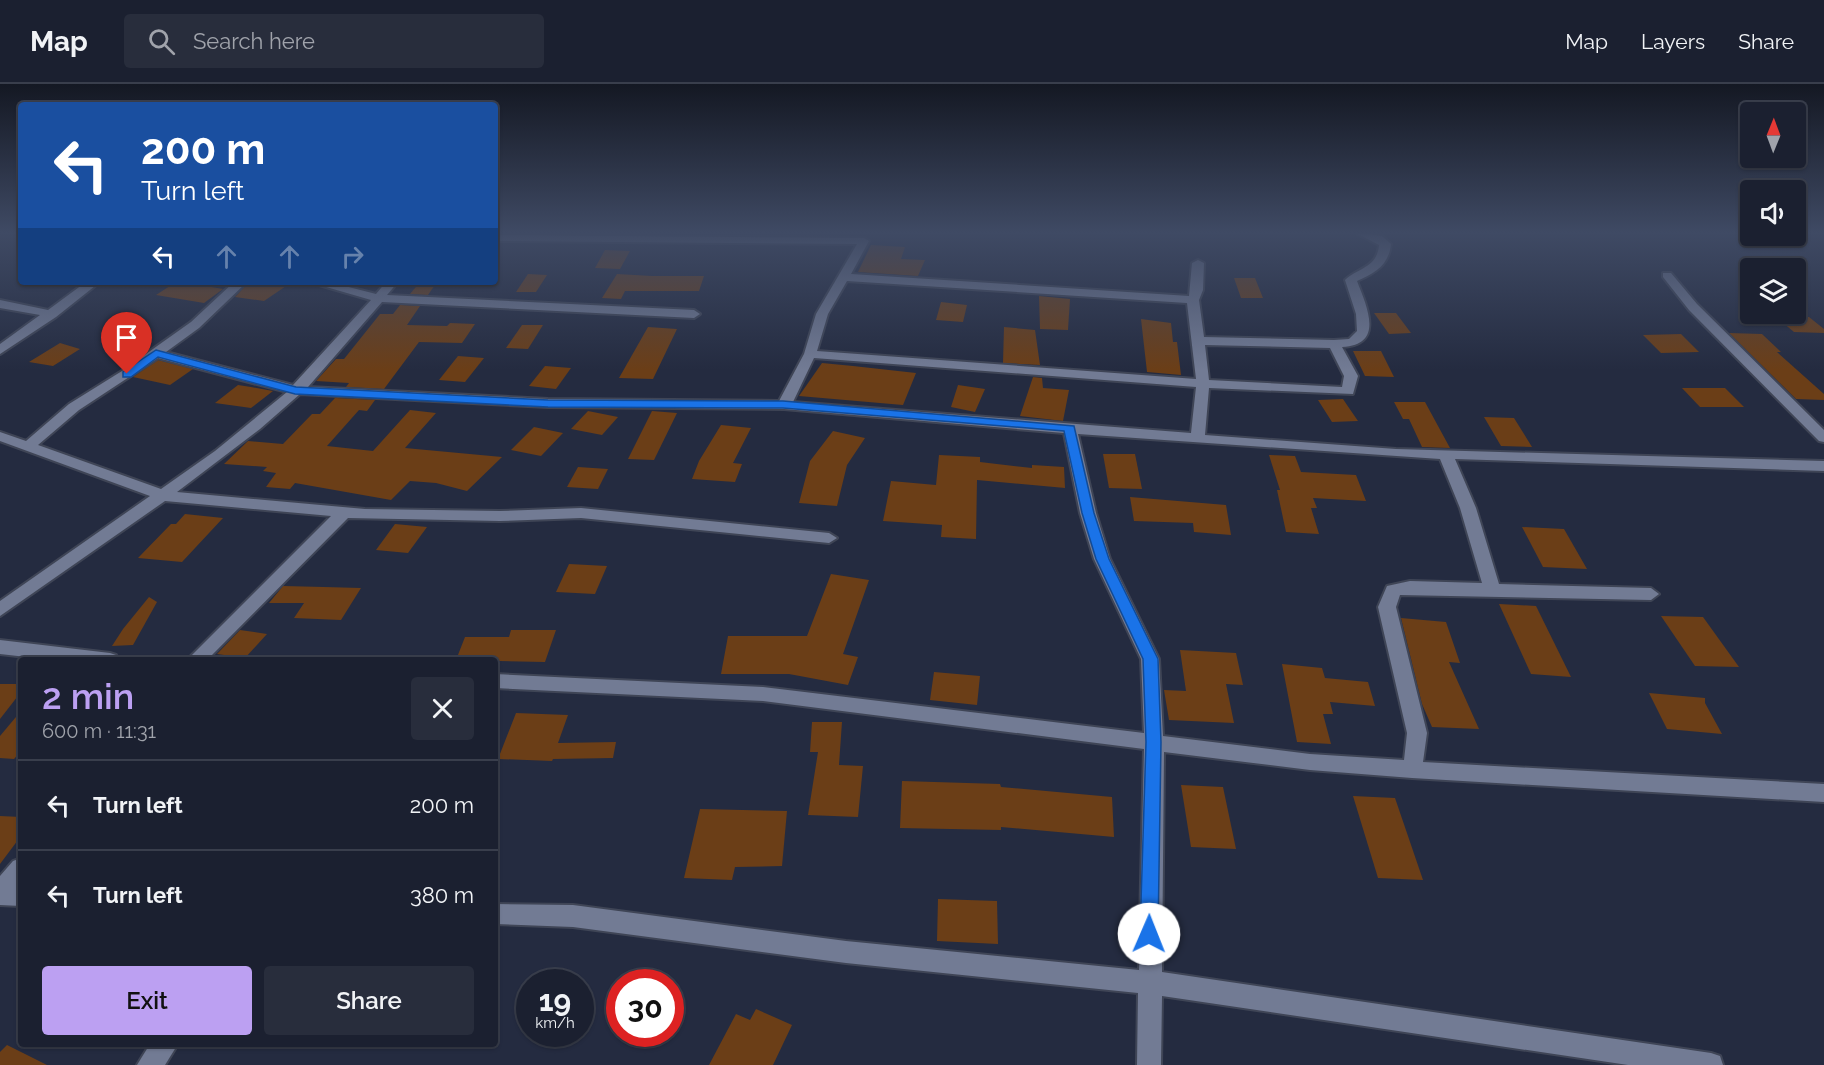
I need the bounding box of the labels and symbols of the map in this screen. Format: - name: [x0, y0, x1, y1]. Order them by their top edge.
- north arrow: [1740, 102, 1806, 168]
- pin: [101, 312, 152, 374]
- position arrow: [1117, 902, 1181, 966]
- speed limit sign: 30: [606, 969, 684, 1047]

